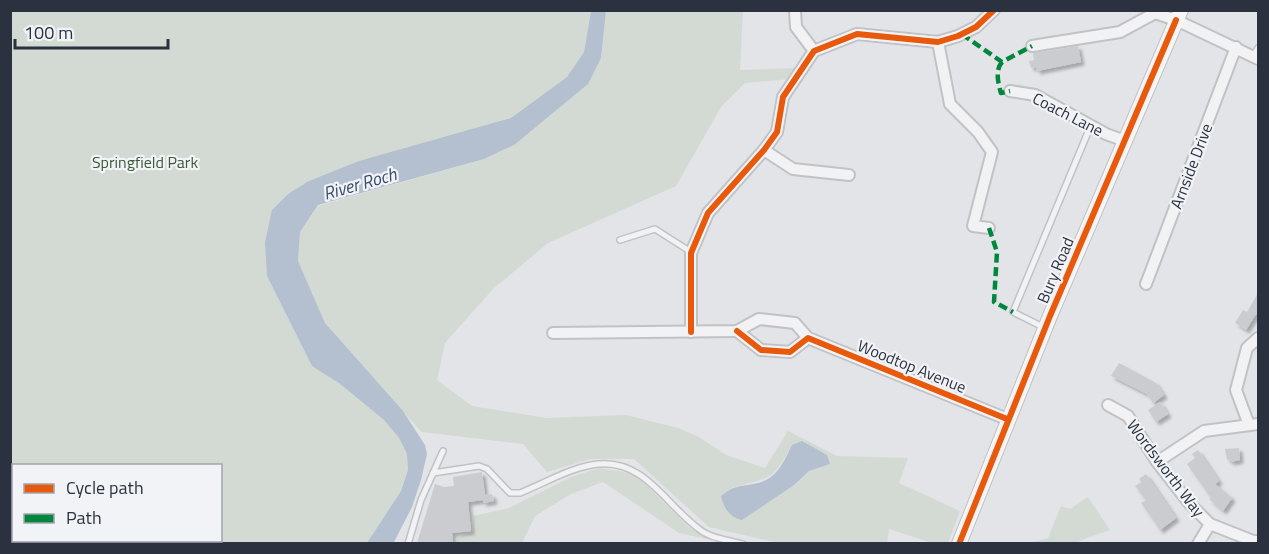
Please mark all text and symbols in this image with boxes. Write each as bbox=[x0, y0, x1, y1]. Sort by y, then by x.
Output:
scale bar bbox=[15, 12, 168, 50]
text: 100 m bbox=[24, 19, 73, 46]
street label: Coach Lane bbox=[1028, 86, 1108, 142]
street label: Arnside Drive bbox=[1164, 120, 1218, 212]
park label: Springfield Park bbox=[92, 150, 198, 174]
water label: River Roch bbox=[320, 160, 401, 207]
street label: Bury Road bbox=[1030, 233, 1080, 307]
street label: Woodtop Avenue bbox=[854, 333, 970, 399]
street label: Wordsworth Way bbox=[1121, 414, 1211, 522]
legend bbox=[12, 464, 222, 542]
text: Cycle path bbox=[66, 474, 144, 501]
text: Path bbox=[66, 504, 102, 531]

